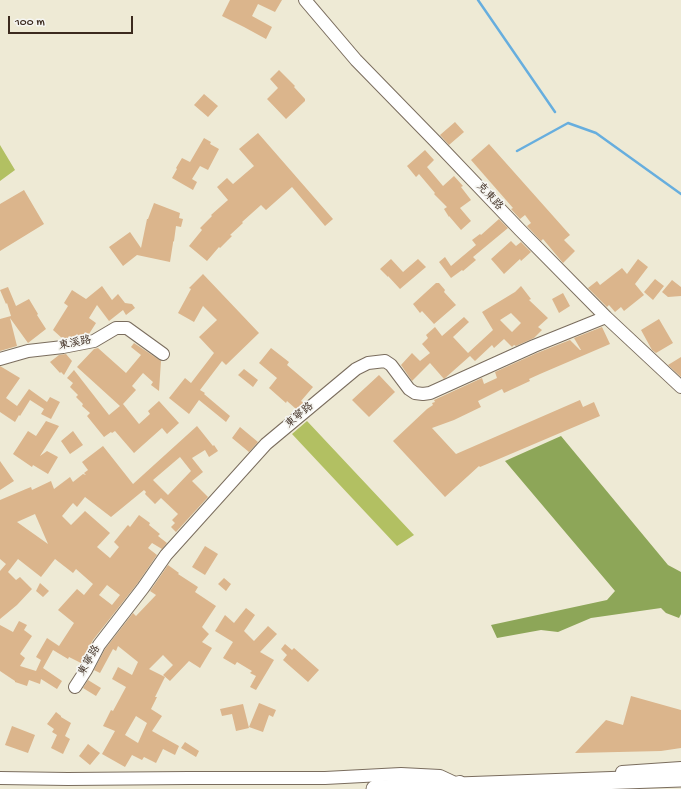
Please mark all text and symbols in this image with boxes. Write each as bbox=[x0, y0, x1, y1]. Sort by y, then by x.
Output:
scale bar bbox=[10, 8, 135, 34]
text: 100 m bbox=[15, 16, 45, 30]
street label: 克東路 bbox=[473, 180, 505, 214]
street label: 東溪路 bbox=[58, 334, 92, 354]
street label: 東寧路 bbox=[283, 400, 317, 432]
street label: 東寧路 bbox=[76, 643, 104, 679]

